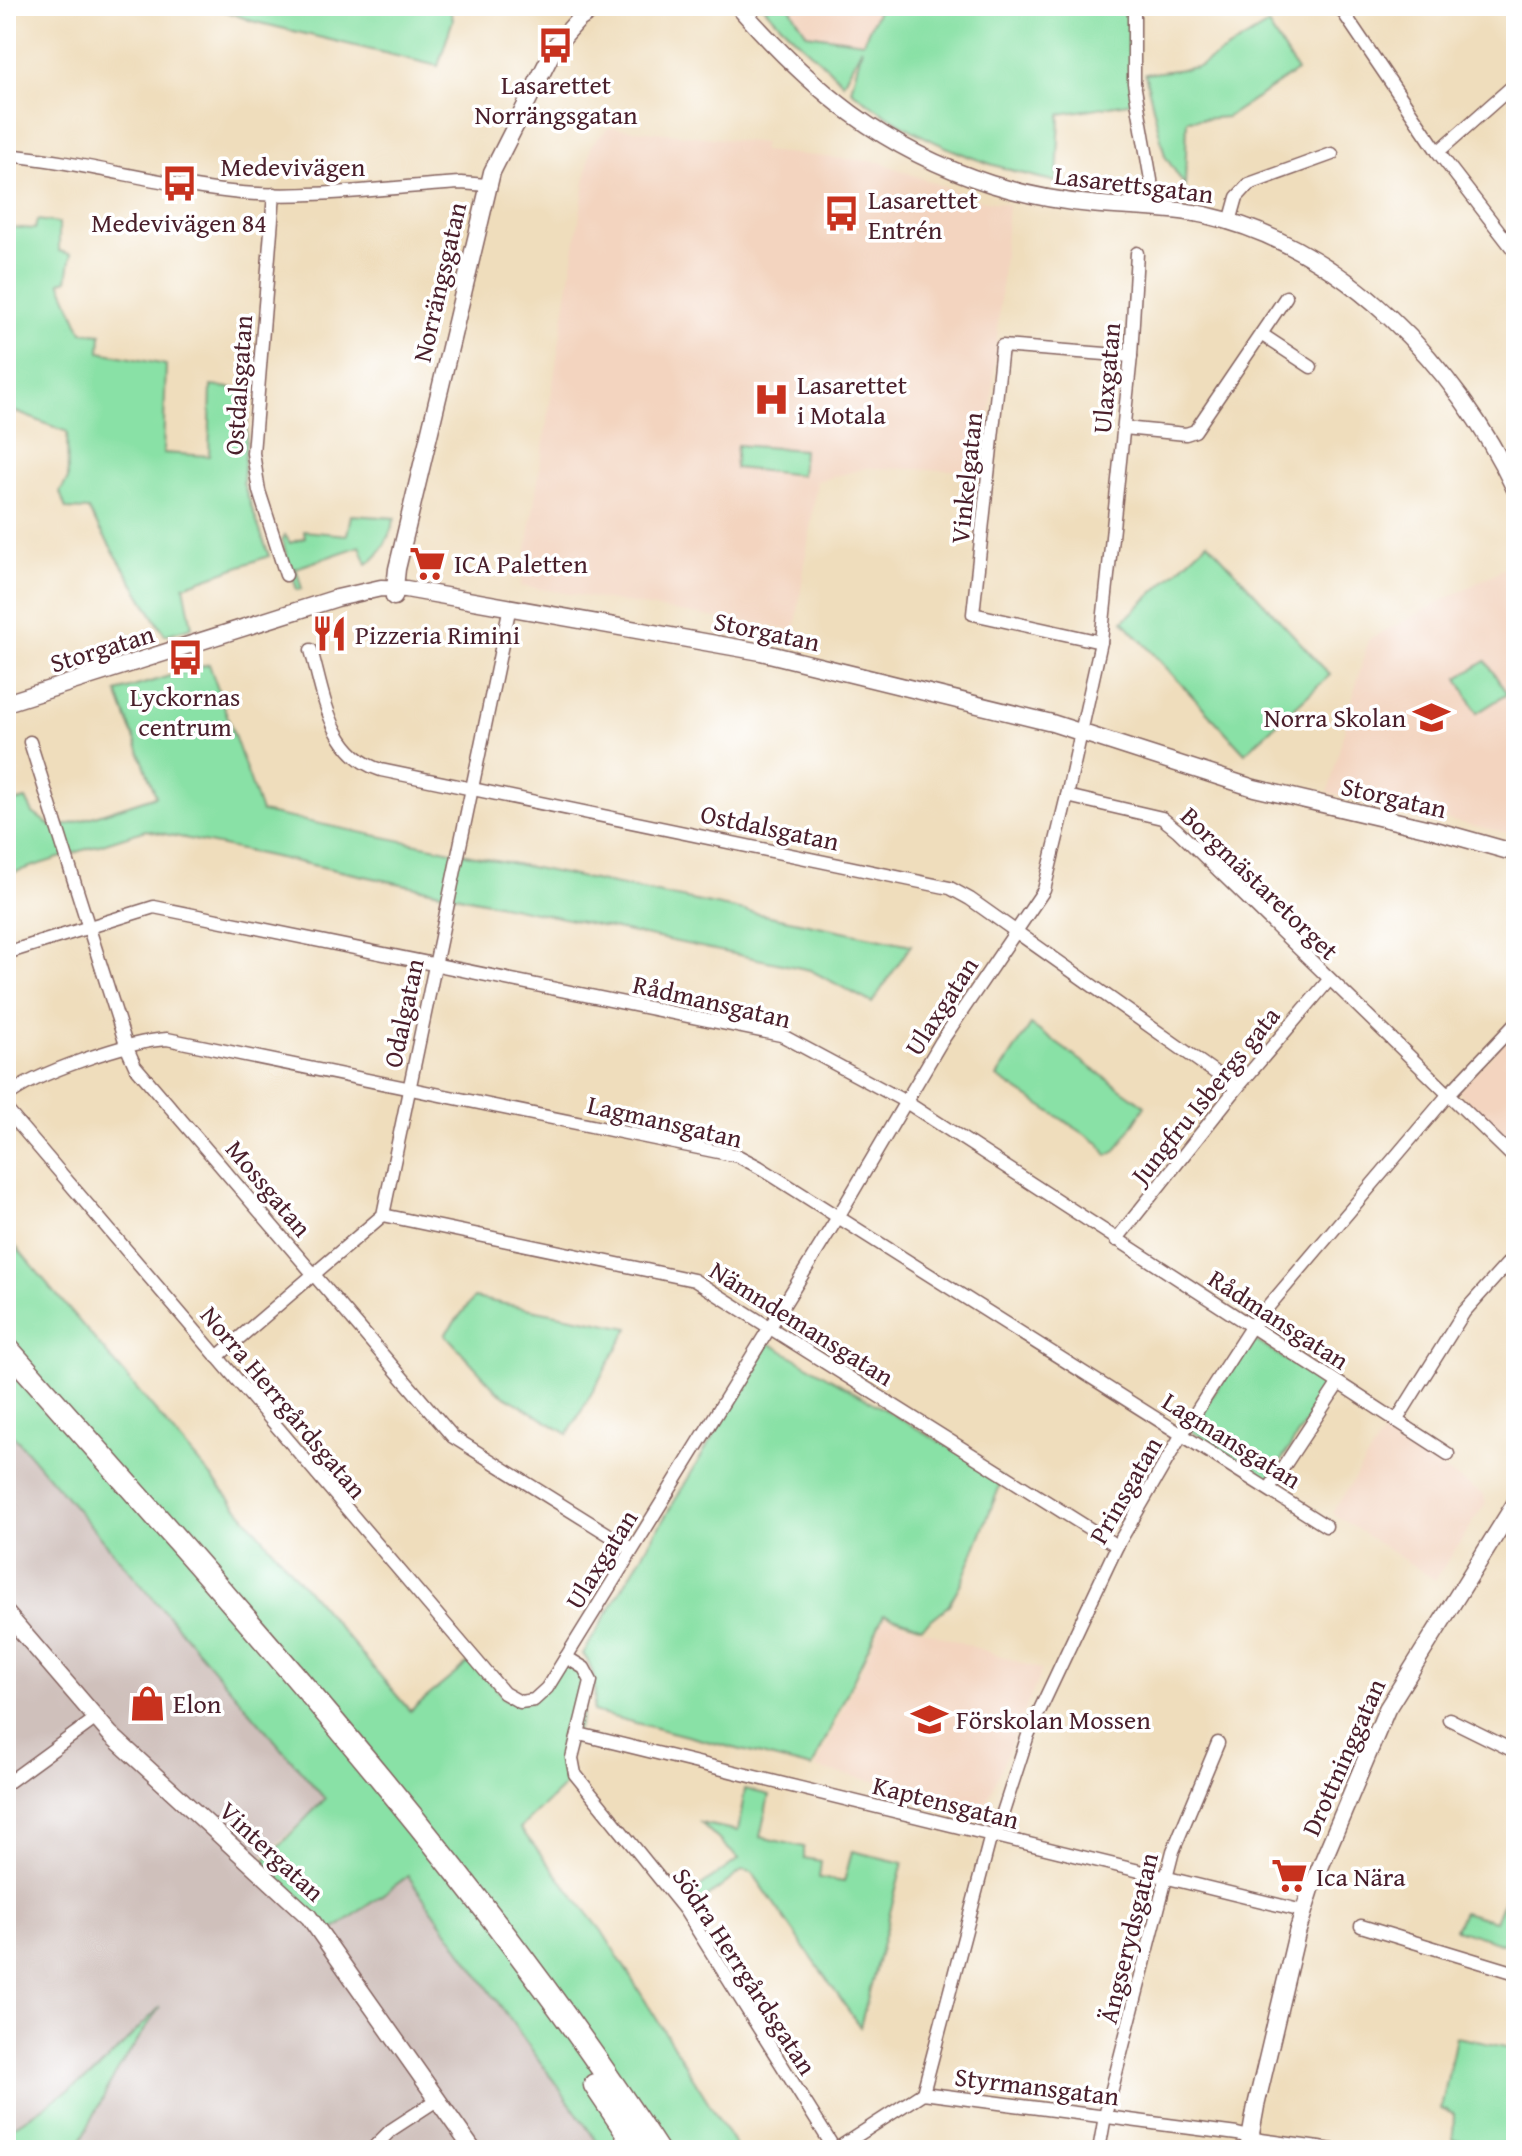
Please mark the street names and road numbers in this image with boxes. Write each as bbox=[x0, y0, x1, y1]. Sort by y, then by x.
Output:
street label: Medevivägen bbox=[221, 147, 366, 186]
street label: Lasarettsgatan bbox=[1052, 155, 1216, 213]
street label: Norrängsgatan bbox=[402, 198, 476, 366]
street label: Ostdalsgatan bbox=[214, 313, 262, 456]
street label: Ulaxgatan bbox=[1082, 320, 1130, 435]
street label: Vinkelgatan bbox=[940, 410, 992, 546]
street label: Storgatan bbox=[711, 601, 824, 661]
street label: Storgatan bbox=[45, 614, 159, 682]
street label: Storgatan bbox=[1337, 766, 1451, 828]
street label: Ostdalsgatan bbox=[697, 793, 843, 861]
street label: Borgmästaretorget bbox=[1172, 797, 1348, 969]
street label: Ulaxgatan bbox=[894, 948, 988, 1063]
street label: Odalgatan bbox=[372, 954, 434, 1071]
street label: Rådmansgatan bbox=[629, 964, 795, 1038]
street label: Jungfru Isbergs gata bbox=[1119, 997, 1290, 1195]
street label: Lagmansgatan bbox=[584, 1084, 747, 1158]
street label: Mossgatan bbox=[217, 1131, 322, 1245]
street label: Nämndemansgatan bbox=[702, 1251, 902, 1396]
street label: Rådmansgatan bbox=[1201, 1259, 1357, 1379]
street label: Norra Herrgårdsgatan bbox=[191, 1297, 377, 1507]
street label: Lagmansgatan bbox=[1155, 1382, 1310, 1499]
street label: Prinsgatan bbox=[1079, 1429, 1172, 1551]
street label: Ulaxgatan bbox=[555, 1501, 647, 1617]
street label: Drottninggatan bbox=[1291, 1672, 1395, 1842]
street label: Kaptensgatan bbox=[869, 1765, 1024, 1839]
street label: Vintergatan bbox=[210, 1792, 334, 1911]
street label: Ängserydsgatan bbox=[1088, 1848, 1168, 2028]
street label: Södra Herrgårdsgatan bbox=[663, 1860, 827, 2083]
street label: Styrmansgatan bbox=[953, 2057, 1122, 2115]

